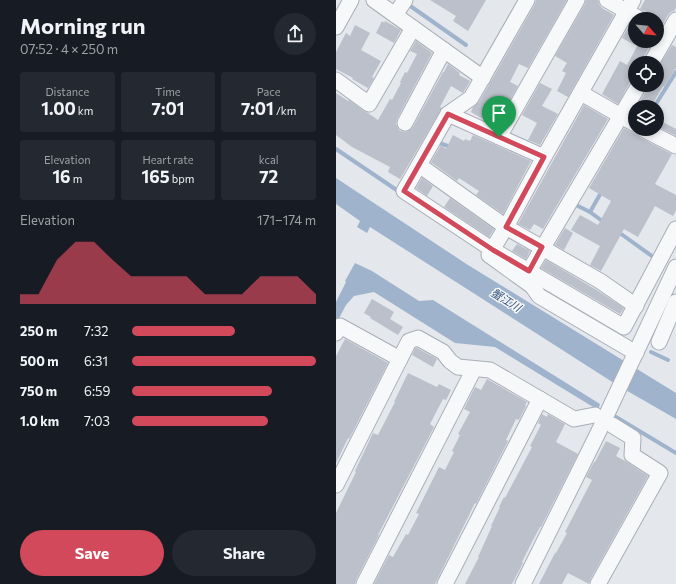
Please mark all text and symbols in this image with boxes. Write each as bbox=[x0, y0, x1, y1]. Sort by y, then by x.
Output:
text: Morning run bbox=[20, 12, 146, 39]
north arrow bbox=[628, 12, 664, 48]
map controls bbox=[628, 12, 664, 136]
button: share bbox=[274, 13, 316, 55]
text: 07:52 · 4 × 250 m bbox=[20, 41, 118, 57]
button: locate bbox=[628, 56, 664, 92]
text: Distance bbox=[45, 85, 89, 98]
text: Time bbox=[155, 85, 181, 98]
text: Pace bbox=[257, 85, 281, 98]
pin bbox=[482, 96, 516, 137]
text: 1.00 bbox=[41, 98, 76, 119]
text: 7:01 bbox=[152, 98, 184, 119]
text: 7:01 bbox=[241, 98, 274, 119]
button: layers bbox=[628, 100, 664, 136]
icon: arrive bbox=[488, 102, 510, 124]
text: km bbox=[76, 104, 93, 117]
text: /km bbox=[274, 104, 296, 117]
text: Elevation bbox=[44, 153, 91, 166]
text: Heart rate bbox=[142, 153, 194, 166]
text: kcal bbox=[259, 153, 279, 166]
text: 16 bbox=[52, 166, 71, 187]
text: 165 bbox=[142, 166, 170, 187]
text: 72 bbox=[259, 166, 278, 187]
text: m bbox=[71, 172, 82, 185]
text: bpm bbox=[170, 172, 194, 185]
text: Elevation bbox=[20, 212, 75, 228]
text: 171–174 m bbox=[257, 212, 316, 228]
water label: 蟹江川 bbox=[489, 285, 525, 314]
text: 250 m bbox=[20, 323, 57, 339]
text: 7:32 bbox=[84, 323, 109, 339]
text: 500 m bbox=[20, 353, 59, 369]
text: 6:31 bbox=[84, 353, 108, 369]
text: 750 m bbox=[20, 383, 57, 399]
text: 6:59 bbox=[84, 383, 110, 399]
text: 1.0 km bbox=[20, 413, 59, 429]
text: 7:03 bbox=[84, 413, 110, 429]
button: Save bbox=[20, 530, 164, 576]
button: Share bbox=[172, 530, 316, 576]

